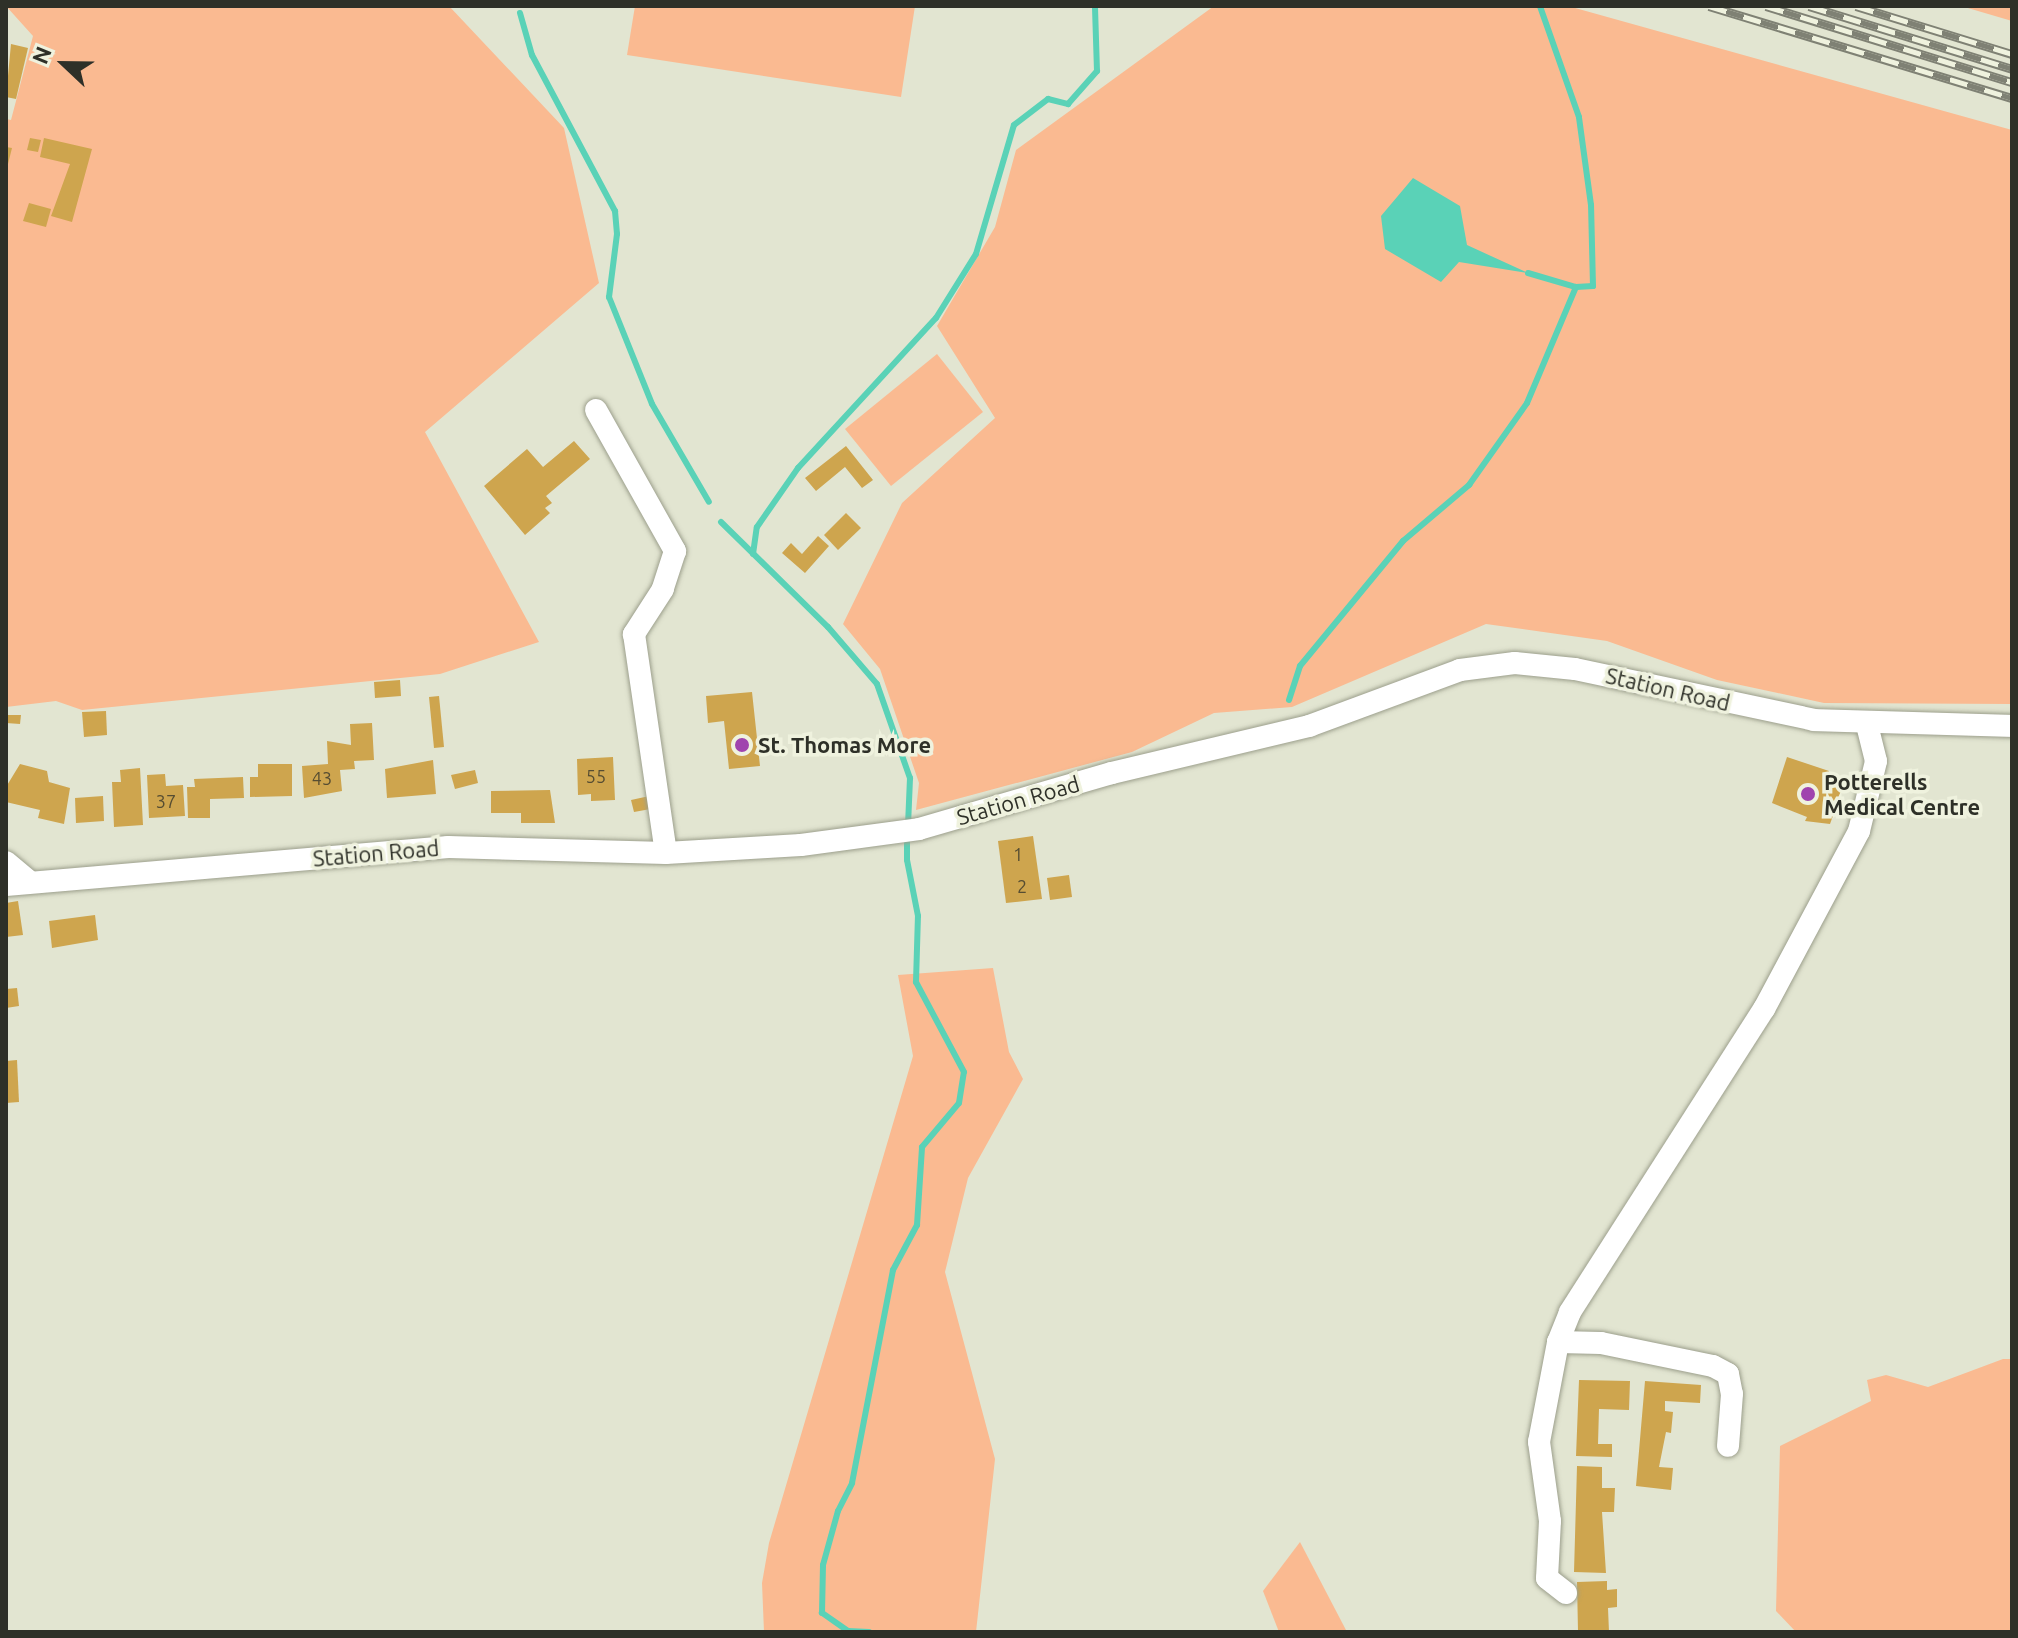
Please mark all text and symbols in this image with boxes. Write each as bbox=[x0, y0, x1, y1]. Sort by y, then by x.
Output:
north arrow bbox=[24, 24, 104, 104]
text: N bbox=[27, 43, 56, 67]
street label: Station Road bbox=[1603, 662, 1733, 716]
place label: St. Thomas More bbox=[758, 732, 931, 758]
marker: St. Thomas More bbox=[733, 736, 751, 754]
house number: 55 bbox=[586, 765, 606, 787]
house number: 43 bbox=[312, 767, 332, 789]
place label: Potterells Medical Centre bbox=[1824, 768, 1980, 820]
street label: Station Road bbox=[954, 770, 1082, 830]
marker: Potterells Medical Centre bbox=[1799, 785, 1817, 803]
house number: 37 bbox=[156, 790, 176, 812]
street label: Station Road bbox=[312, 834, 440, 872]
house number: 1 bbox=[1013, 843, 1023, 865]
house number: 2 bbox=[1017, 875, 1027, 897]

